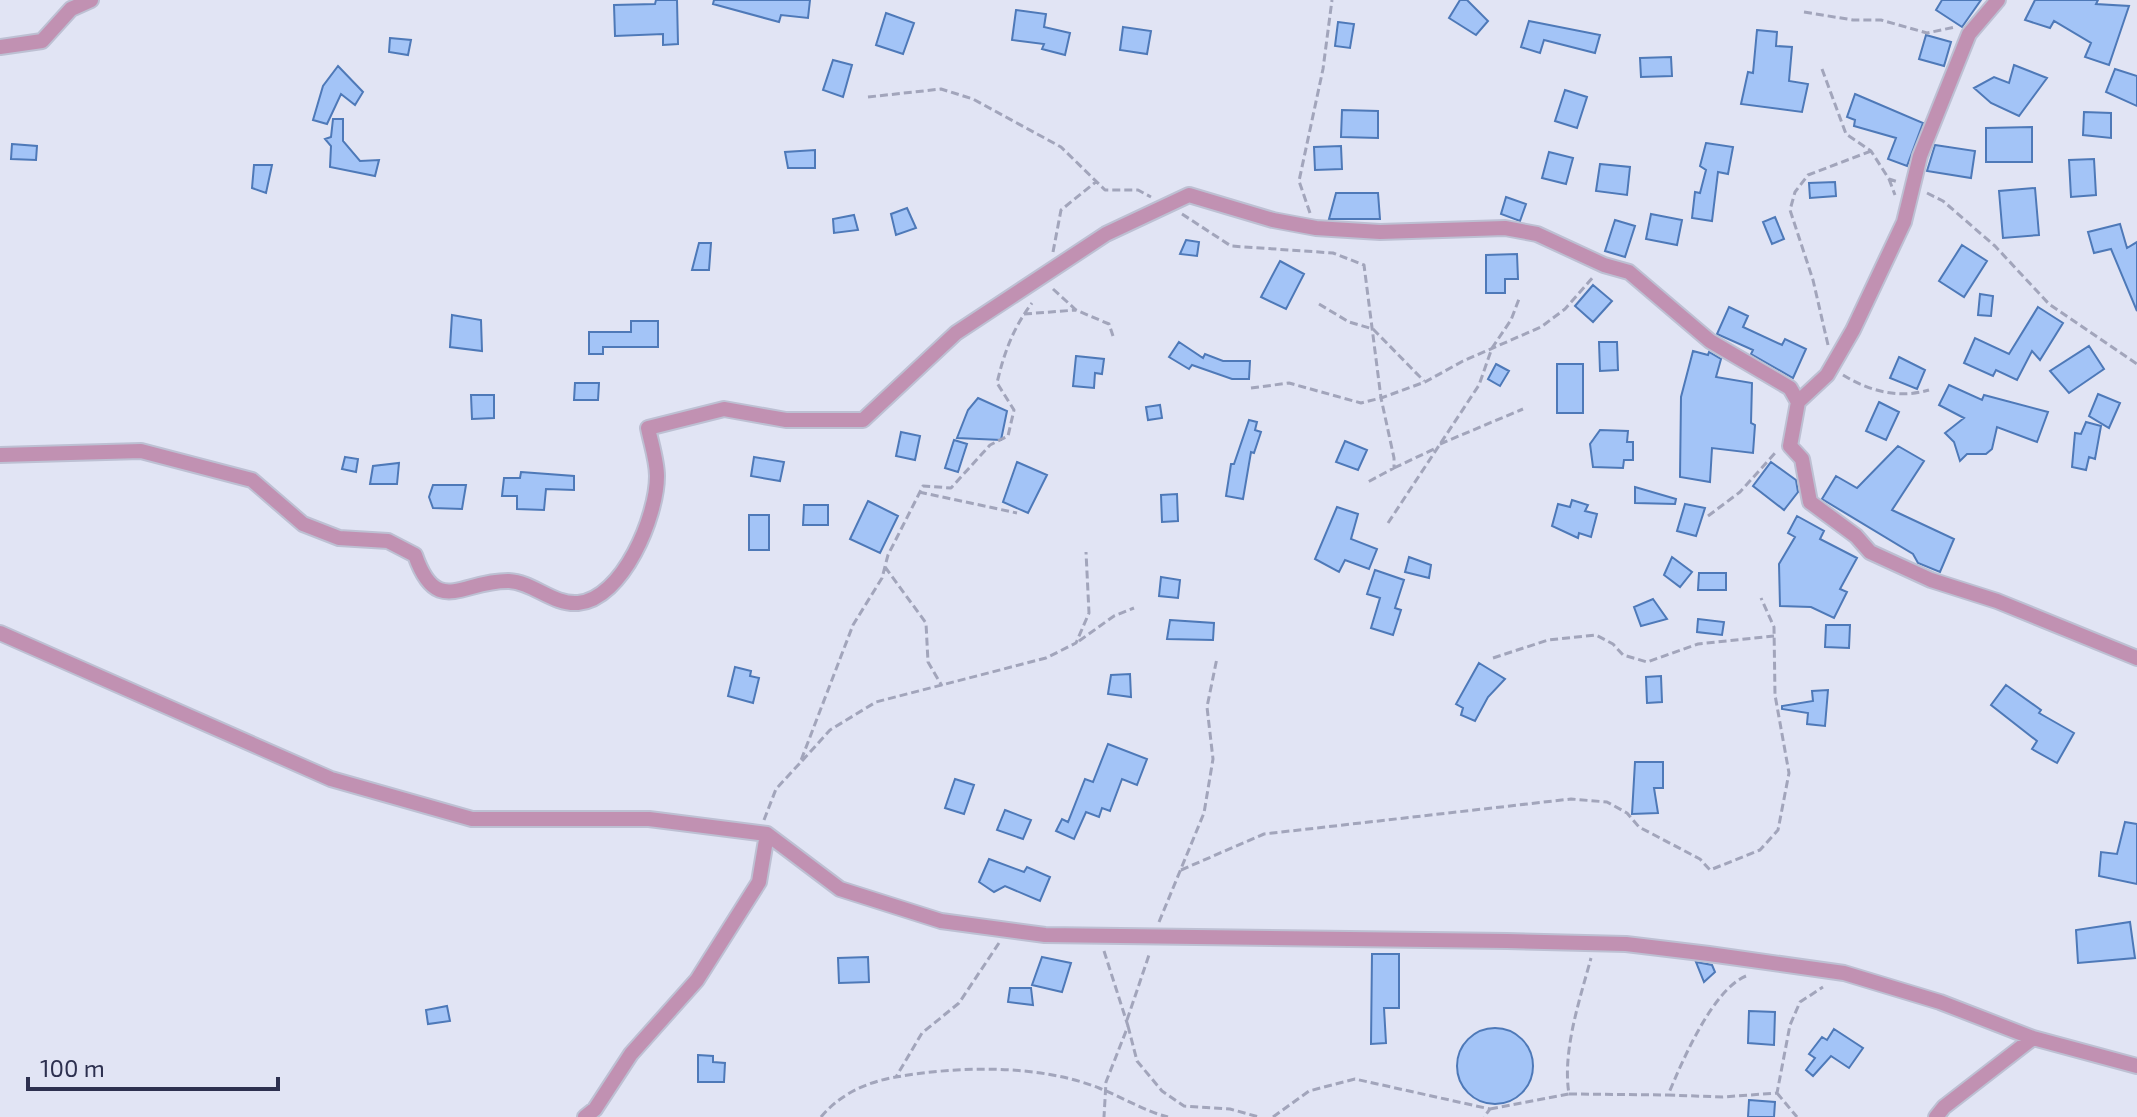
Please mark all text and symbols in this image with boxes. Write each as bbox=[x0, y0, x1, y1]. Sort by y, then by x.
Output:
scale bar bbox=[28, 1041, 278, 1091]
text: 100 m bbox=[40, 1053, 105, 1082]

